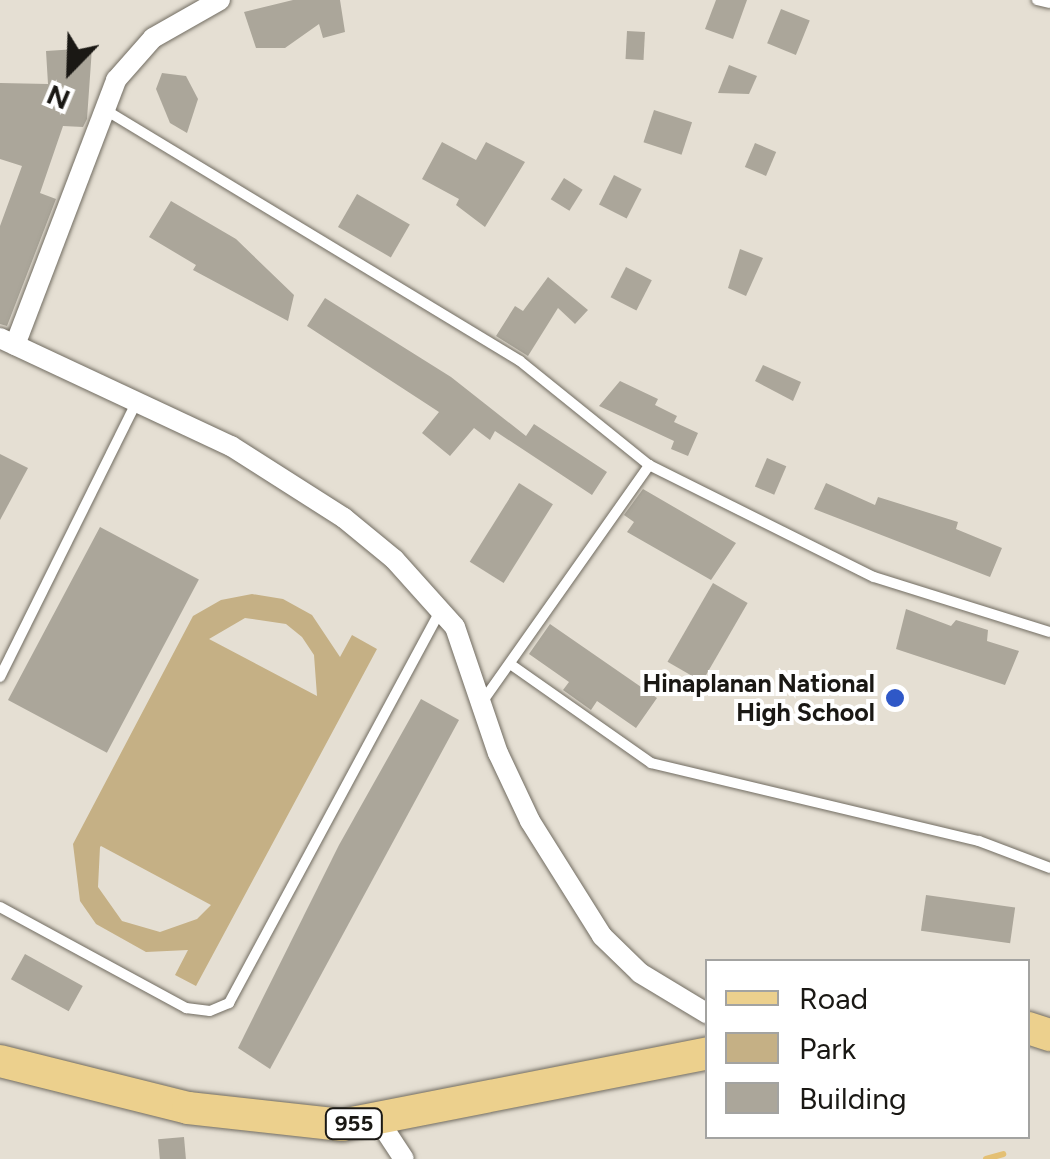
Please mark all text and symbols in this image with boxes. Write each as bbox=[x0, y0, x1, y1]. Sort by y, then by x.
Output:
north arrow bbox=[20, 20, 120, 120]
text: N bbox=[42, 78, 75, 117]
place label: Hinaplanan National High School bbox=[643, 669, 875, 728]
marker: Hinaplanan National High School bbox=[884, 687, 906, 709]
legend bbox=[705, 959, 1030, 1139]
text: Road bbox=[799, 980, 868, 1017]
text: Park bbox=[799, 1030, 856, 1067]
text: Building bbox=[799, 1080, 907, 1117]
road number: 955 bbox=[324, 1107, 384, 1141]

